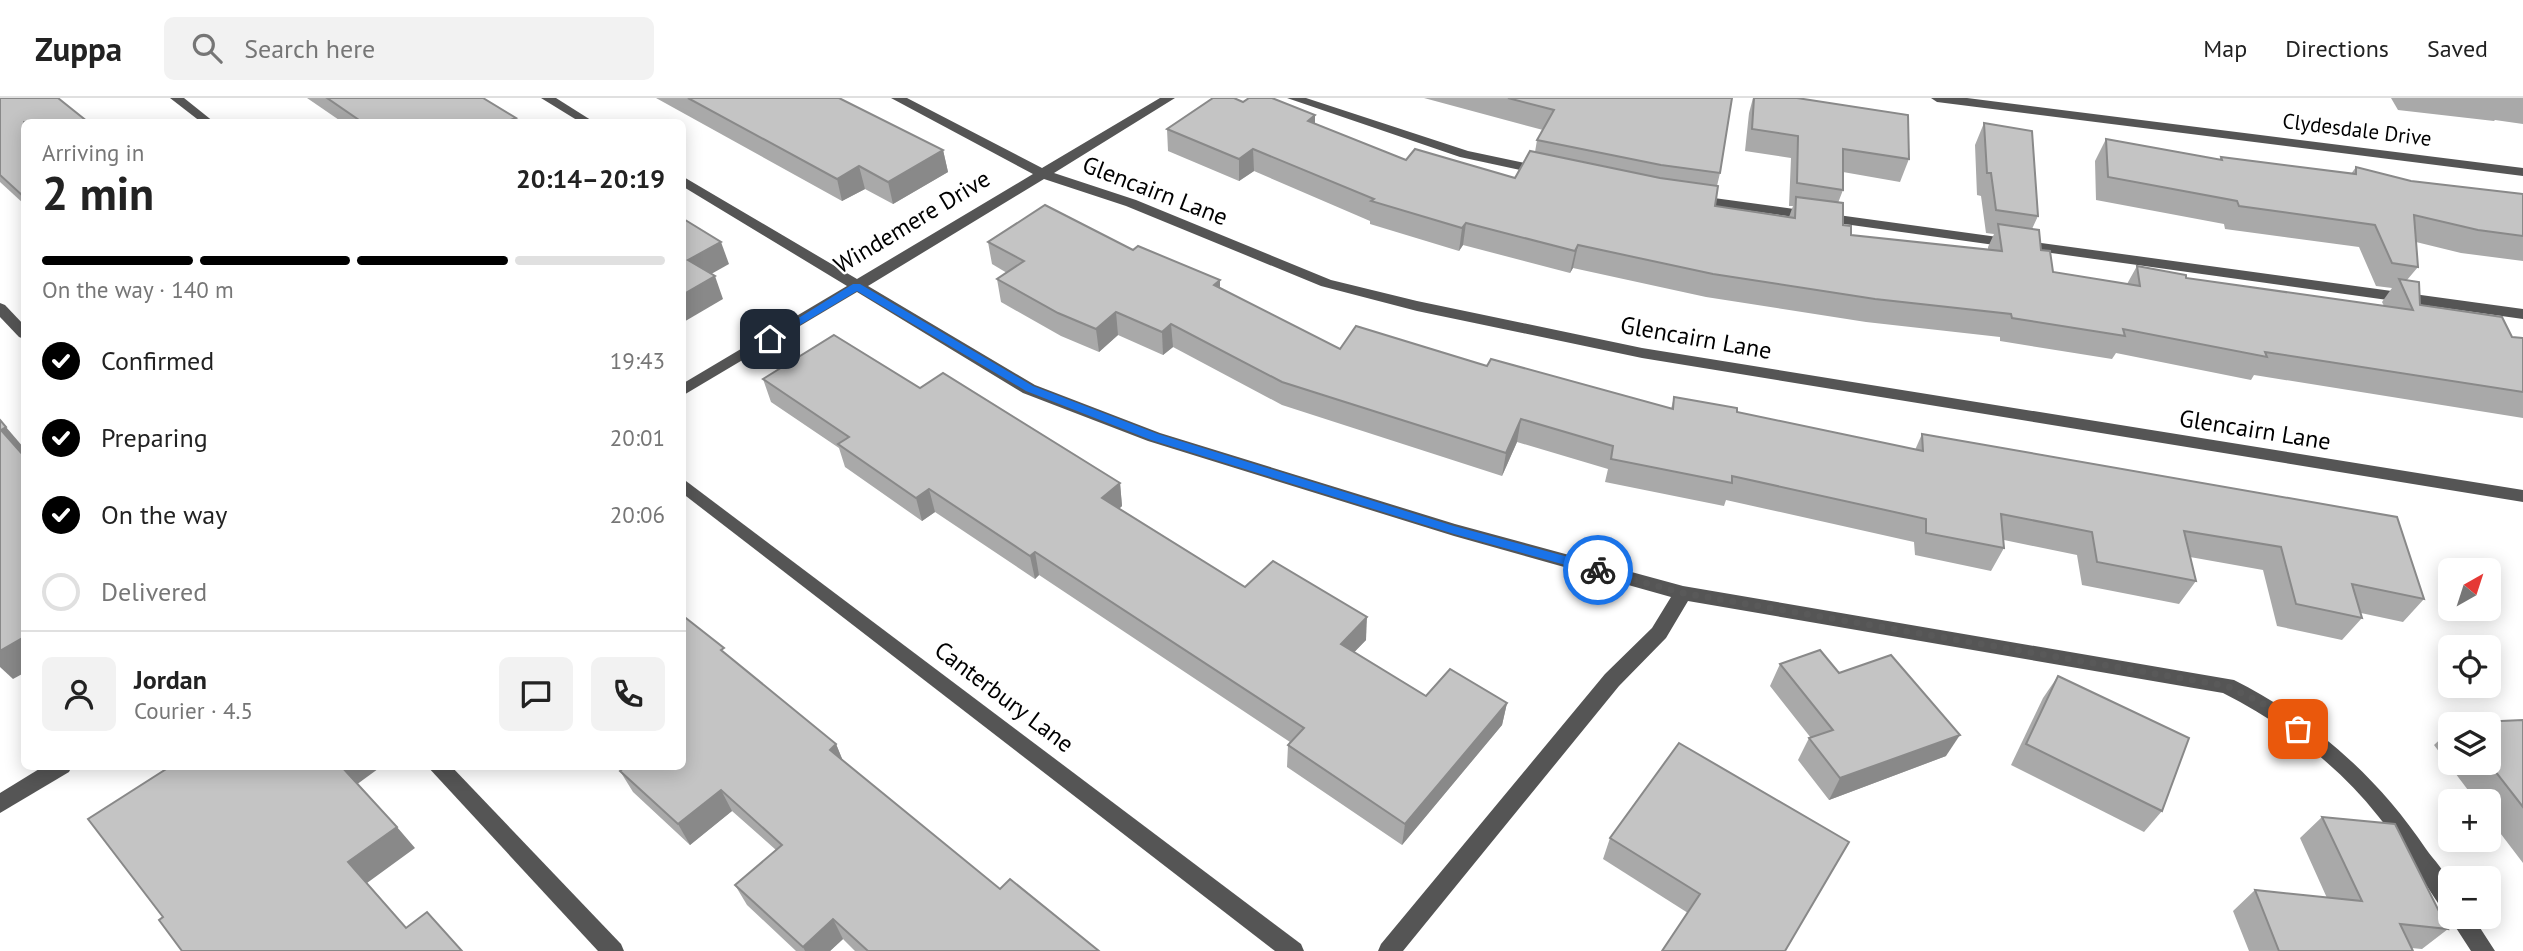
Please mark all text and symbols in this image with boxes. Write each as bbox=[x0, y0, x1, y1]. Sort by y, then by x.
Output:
search box bbox=[164, 17, 654, 80]
text: Zuppa bbox=[35, 27, 122, 70]
icon: search bbox=[188, 29, 226, 67]
text: Search here bbox=[244, 32, 375, 65]
text: Map bbox=[2203, 33, 2247, 64]
text: Directions bbox=[2285, 33, 2389, 64]
text: Saved bbox=[2427, 33, 2488, 64]
street label: Clydesdale Drive bbox=[2281, 107, 2433, 152]
text: Arriving in bbox=[42, 138, 144, 167]
street label: Glencairn Lane bbox=[1078, 149, 1232, 232]
text: 20:14–20:19 bbox=[516, 162, 665, 195]
text: 2 min bbox=[42, 163, 154, 223]
street label: Windemere Drive bbox=[828, 163, 995, 280]
text: On the way · 140 m bbox=[42, 275, 234, 304]
pin bbox=[740, 309, 800, 369]
street label: Glencairn Lane bbox=[1618, 309, 1774, 366]
icon: home bbox=[751, 320, 789, 358]
icon: check bbox=[42, 342, 80, 380]
text: Confirmed bbox=[101, 344, 214, 377]
text: 19:43 bbox=[610, 346, 665, 375]
street label: Glencairn Lane bbox=[2177, 402, 2333, 457]
icon: check bbox=[42, 419, 80, 457]
text: Preparing bbox=[101, 421, 208, 454]
text: 20:01 bbox=[610, 423, 665, 452]
icon: check bbox=[42, 496, 80, 534]
text: On the way bbox=[101, 498, 227, 531]
text: 20:06 bbox=[610, 500, 665, 529]
courier bbox=[1563, 535, 1633, 605]
icon: bike bbox=[1579, 551, 1617, 589]
north arrow bbox=[2438, 558, 2501, 621]
map controls bbox=[2438, 558, 2501, 929]
text: Delivered bbox=[101, 575, 207, 608]
street label: Canterbury Lane bbox=[928, 634, 1080, 759]
button: locate bbox=[2438, 635, 2501, 698]
button: person bbox=[42, 657, 116, 731]
button: chat bbox=[499, 657, 573, 731]
button: phone bbox=[591, 657, 665, 731]
text: Jordan bbox=[134, 663, 207, 696]
text: Courier · 4.5 bbox=[134, 696, 253, 725]
pin bbox=[2268, 699, 2328, 759]
icon: bag bbox=[2279, 710, 2317, 748]
button: layers bbox=[2438, 712, 2501, 775]
button: + bbox=[2438, 789, 2501, 852]
button: − bbox=[2438, 866, 2501, 929]

